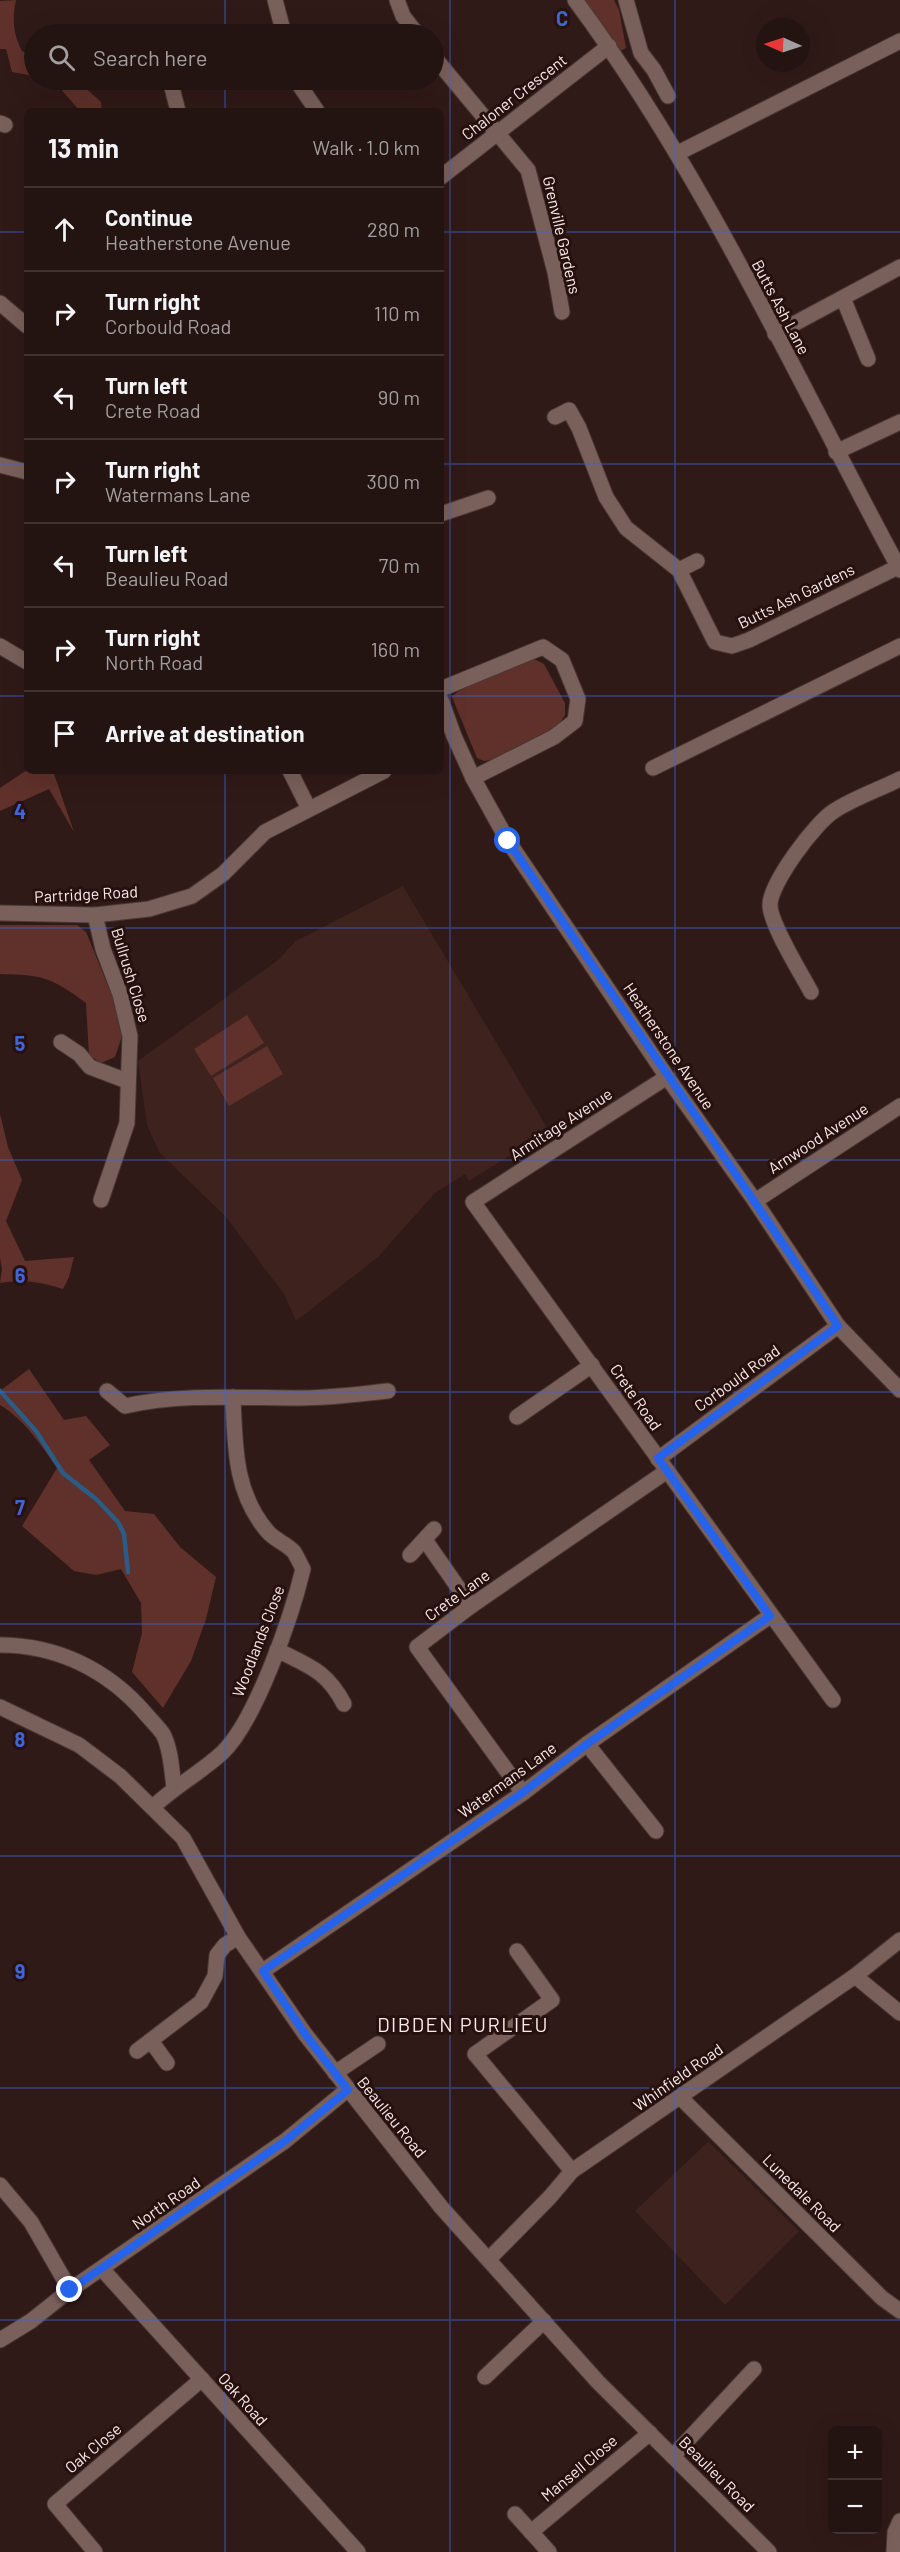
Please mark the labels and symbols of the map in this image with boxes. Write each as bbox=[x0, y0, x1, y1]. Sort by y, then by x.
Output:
text: C bbox=[556, 6, 568, 30]
north arrow bbox=[756, 18, 810, 72]
street label: Chaloner Crescent bbox=[458, 50, 570, 143]
street label: Grenville Gardens bbox=[540, 174, 585, 296]
street label: Butts Ash Lane bbox=[749, 256, 814, 357]
street label: Butts Ash Gardens bbox=[734, 559, 857, 632]
text: 4 bbox=[14, 799, 26, 823]
route start bbox=[494, 827, 520, 853]
street label: Partridge Road bbox=[34, 881, 138, 906]
street label: Bullrush Close bbox=[108, 925, 155, 1024]
street label: Heatherstone Avenue bbox=[620, 979, 719, 1113]
text: 5 bbox=[15, 1031, 26, 1055]
street label: Armitage Avenue bbox=[506, 1083, 615, 1164]
street label: Arnwood Avenue bbox=[764, 1098, 871, 1177]
text: 6 bbox=[15, 1263, 26, 1287]
street label: Corbould Road bbox=[690, 1340, 783, 1415]
street label: Crete Road bbox=[607, 1360, 666, 1434]
text: 7 bbox=[15, 1495, 25, 1519]
street label: Crete Lane bbox=[421, 1565, 493, 1624]
street label: Woodlands Close bbox=[228, 1582, 288, 1699]
text: 8 bbox=[15, 1727, 26, 1751]
street label: Watermans Lane bbox=[454, 1738, 559, 1822]
text: 9 bbox=[15, 1959, 25, 1983]
district label: DIBDEN PURLIEU bbox=[377, 2012, 549, 2036]
street label: Whinfield Road bbox=[629, 2039, 726, 2114]
street label: Beaulieu Road bbox=[354, 2072, 431, 2161]
street label: Lunedale Road bbox=[759, 2150, 845, 2236]
street label: North Road bbox=[128, 2172, 203, 2233]
route end bbox=[56, 2276, 82, 2302]
street label: Oak Road bbox=[215, 2368, 272, 2429]
street label: Oak Close bbox=[61, 2419, 125, 2477]
street label: Mansell Close bbox=[537, 2430, 621, 2505]
street label: Beaulieu Road bbox=[676, 2432, 759, 2515]

